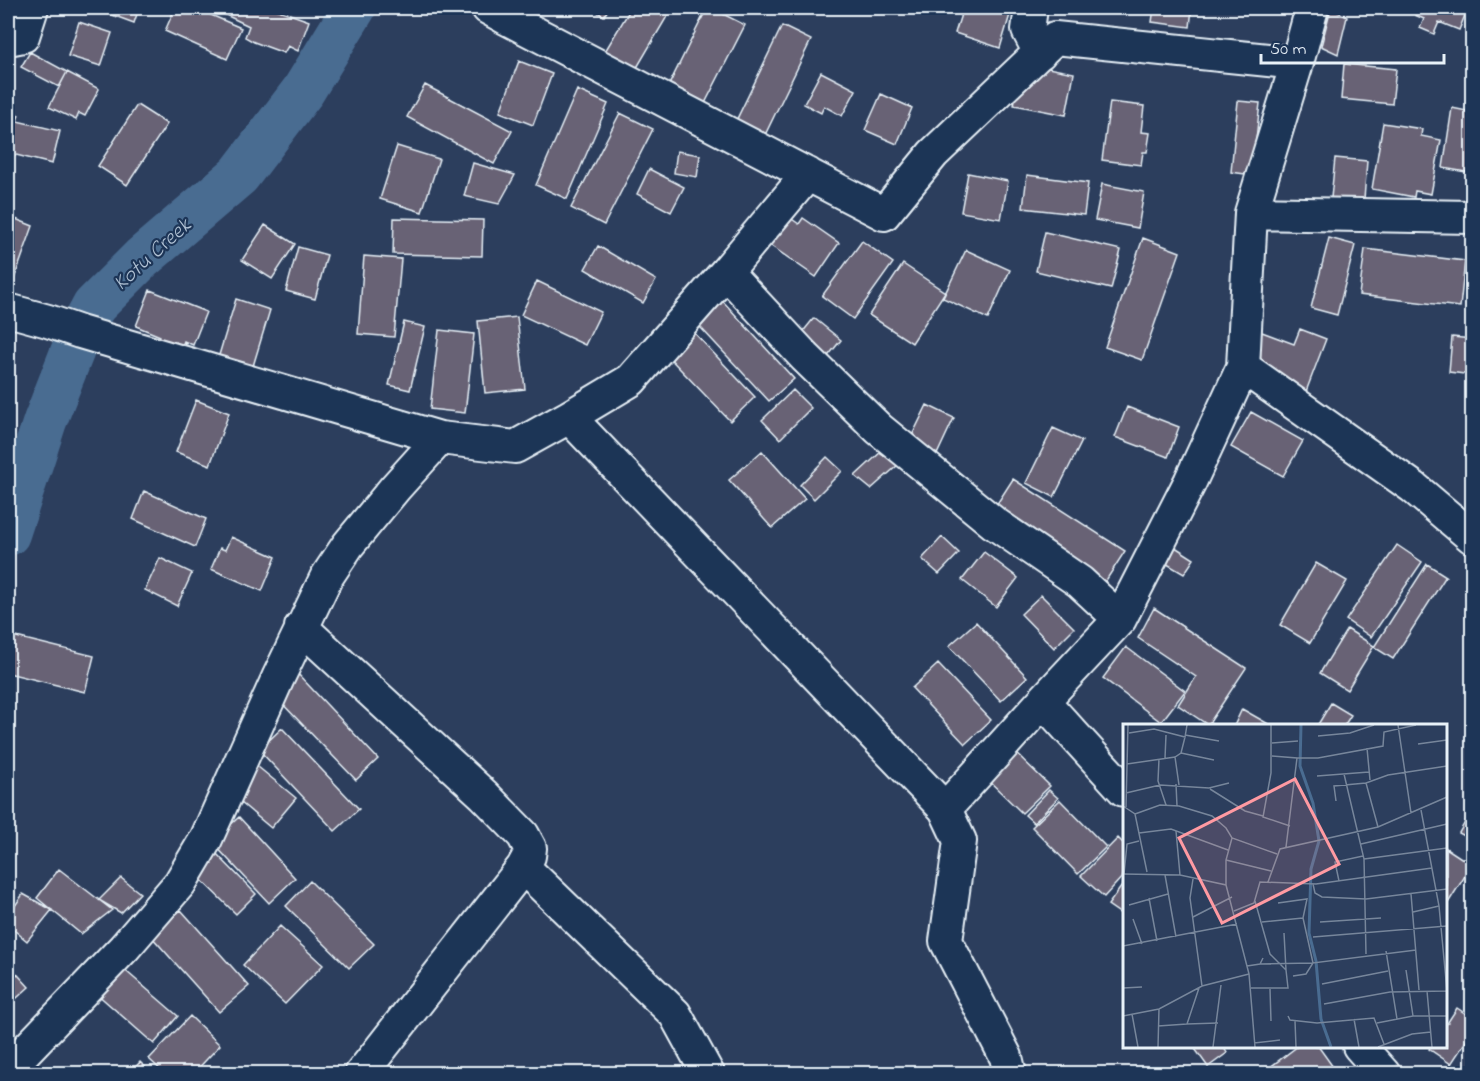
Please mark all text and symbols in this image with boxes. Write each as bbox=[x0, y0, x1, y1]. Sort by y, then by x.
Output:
scale bar bbox=[1261, 27, 1444, 65]
text: 50 m bbox=[1270, 37, 1307, 63]
water label: Kotu Creek bbox=[107, 210, 200, 299]
inset map bbox=[1123, 724, 1447, 1048]

